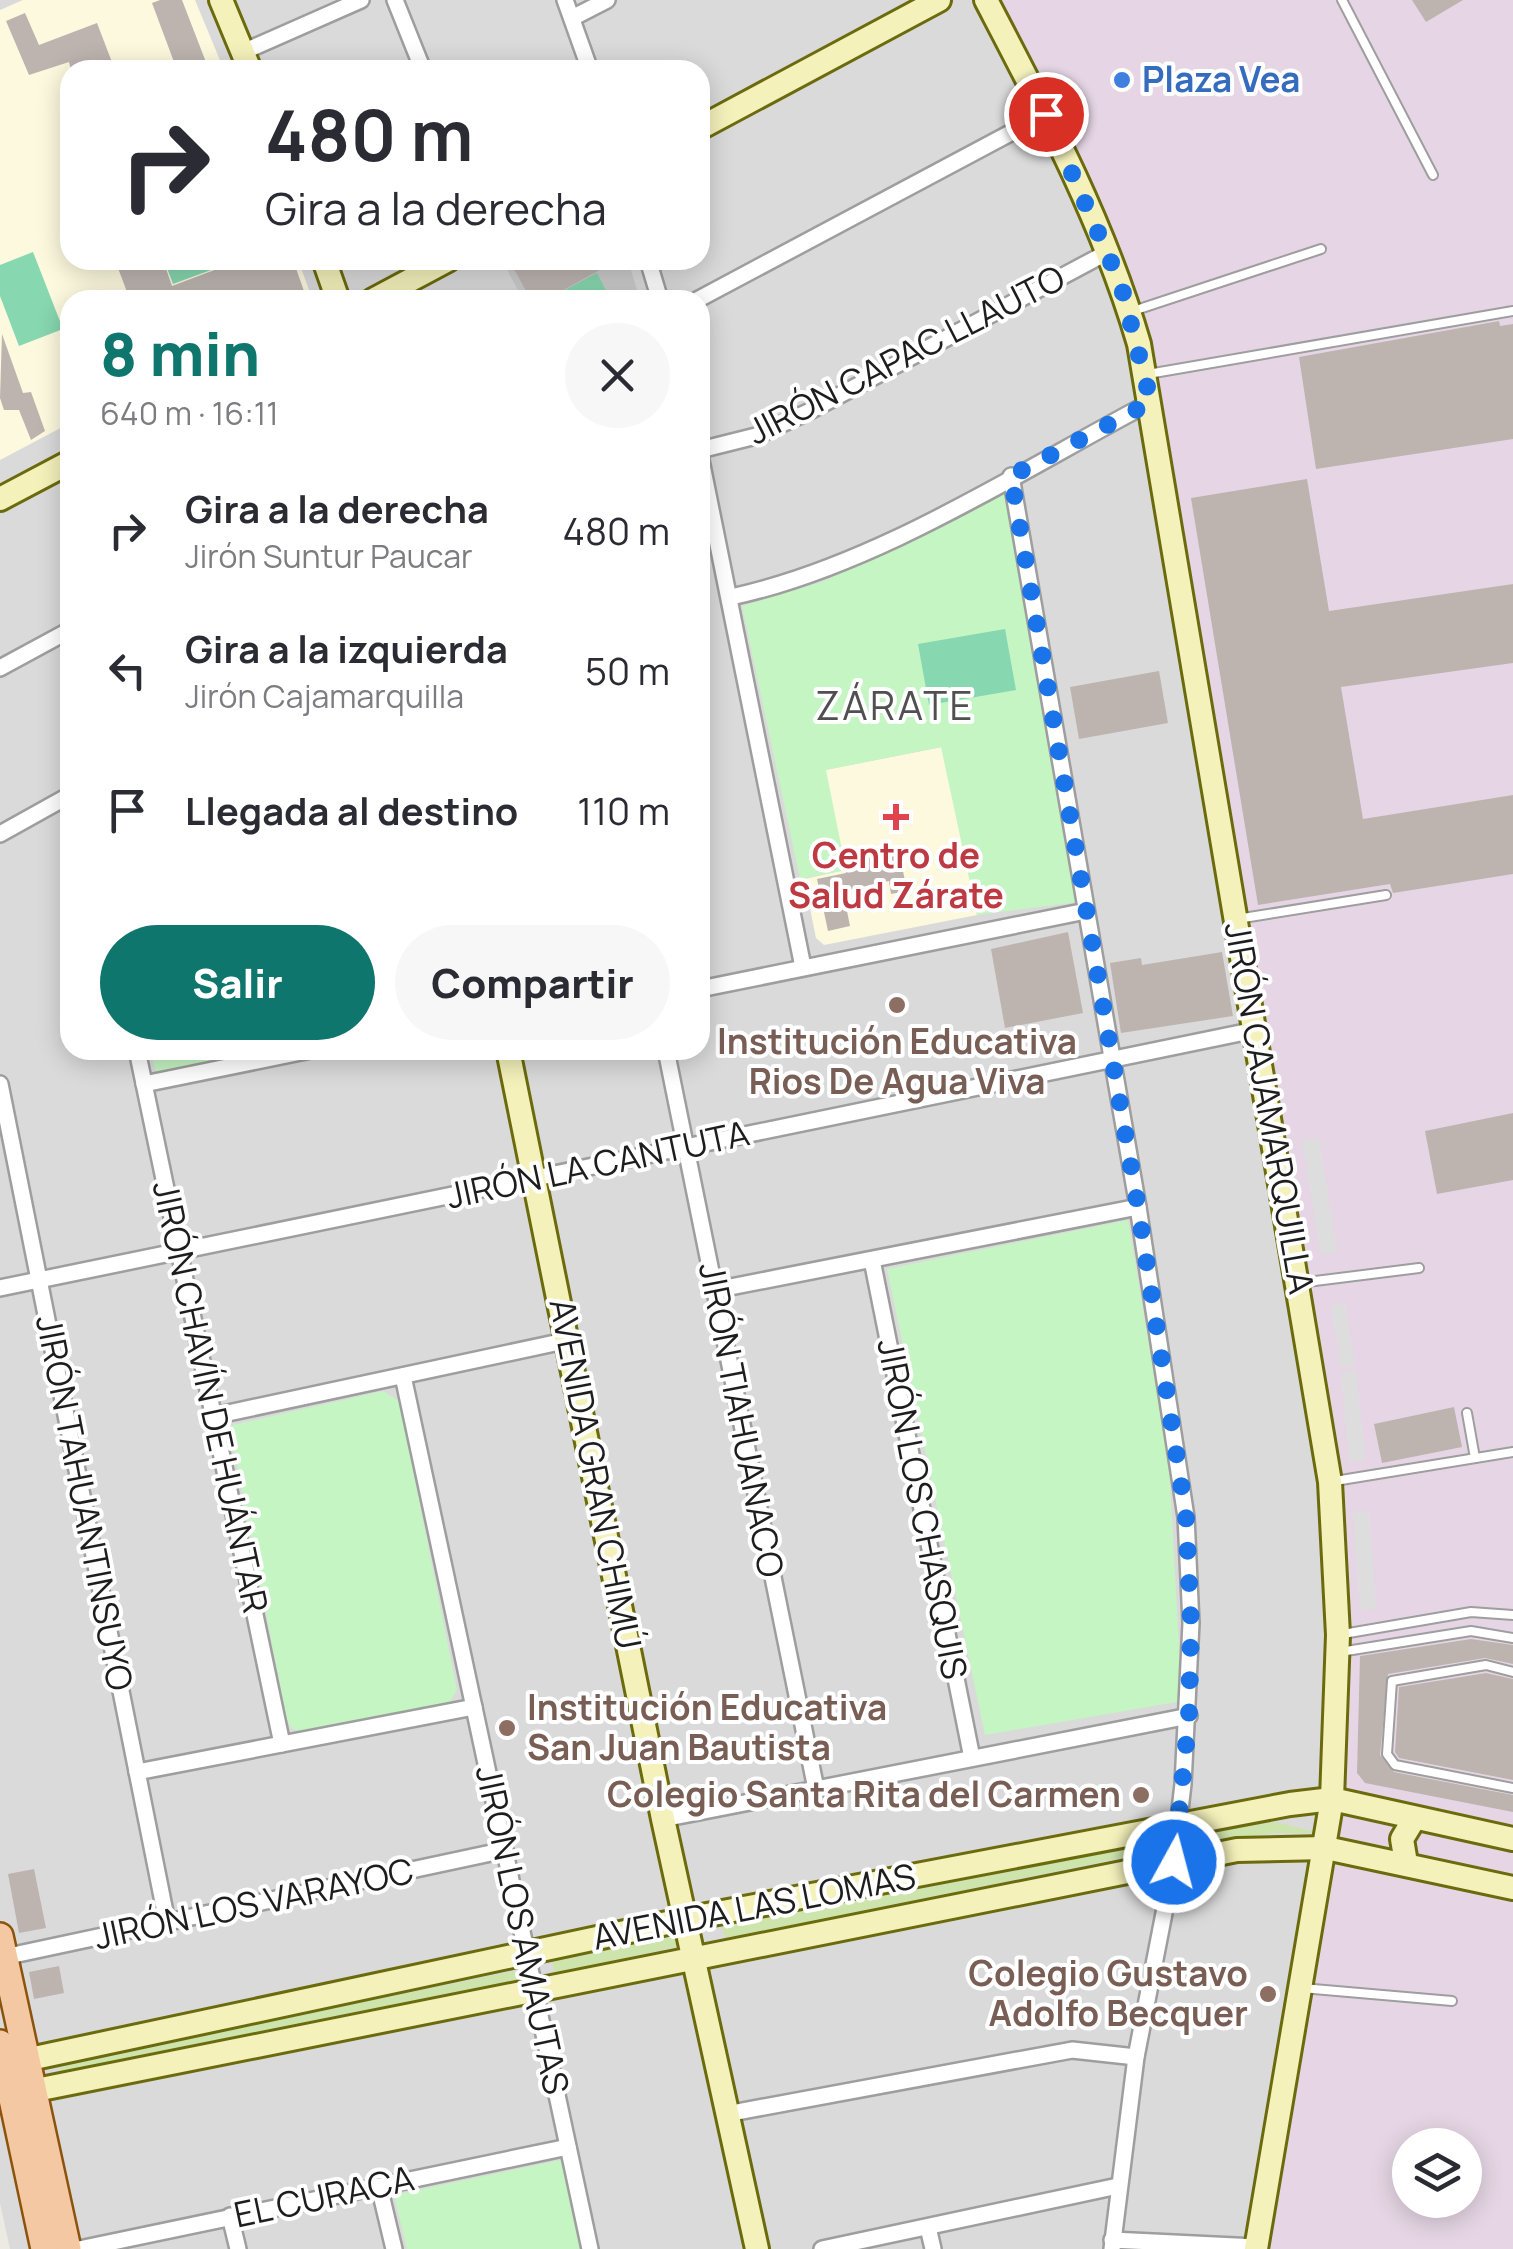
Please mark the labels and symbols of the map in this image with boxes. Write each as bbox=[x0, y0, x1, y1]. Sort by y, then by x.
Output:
place label: Plaza Vea bbox=[1142, 55, 1300, 103]
marker: Plaza Vea bbox=[1111, 69, 1133, 91]
pin bbox=[1004, 72, 1089, 157]
street label: JIRÓN CAPAC LLAUTO bbox=[739, 253, 1072, 455]
district label: ZÁRATE bbox=[815, 677, 975, 732]
marker: Centro de Salud Zárate bbox=[883, 804, 909, 830]
place label: Centro de Salud Zárate bbox=[788, 831, 1004, 919]
street label: JIRÓN CAJAMARQUILLA bbox=[1214, 918, 1326, 1297]
marker: Institución Educativa Rios De Agua Viva bbox=[886, 994, 908, 1016]
place label: Institución Educativa Rios De Agua Viva bbox=[717, 1017, 1077, 1105]
street label: JIRÓN LA CANTUTA bbox=[442, 1109, 753, 1220]
street label: JIRÓN CHAVÍN DE HUÁNTAR bbox=[142, 1177, 280, 1617]
street label: JIRÓN TIAHUANACO bbox=[688, 1258, 796, 1581]
street label: AVENIDA GRAN CHIMÚ bbox=[538, 1295, 653, 1653]
street label: JIRÓN TAHUANTINSUYO bbox=[25, 1311, 145, 1695]
street label: JIRÓN LOS CHASQUIS bbox=[866, 1335, 980, 1683]
place label: Institución Educativa San Juan Bautista bbox=[527, 1683, 887, 1771]
marker: Institución Educativa San Juan Bautista bbox=[496, 1717, 518, 1739]
street label: JIRÓN LOS AMAUTAS bbox=[465, 1761, 581, 2098]
place label: Colegio Santa Rita del Carmen bbox=[607, 1770, 1121, 1818]
marker: Colegio Santa Rita del Carmen bbox=[1130, 1784, 1152, 1806]
position arrow bbox=[1122, 1810, 1226, 1914]
street label: JIRÓN LOS VARAYOC bbox=[90, 1846, 418, 1960]
street label: AVENIDA LAS LOMAS bbox=[588, 1851, 919, 1961]
place label: Colegio Gustavo Adolfo Becquer bbox=[968, 1949, 1248, 2037]
marker: Colegio Gustavo Adolfo Becquer bbox=[1257, 1983, 1279, 2005]
street label: EL CURACA bbox=[229, 2154, 418, 2238]

